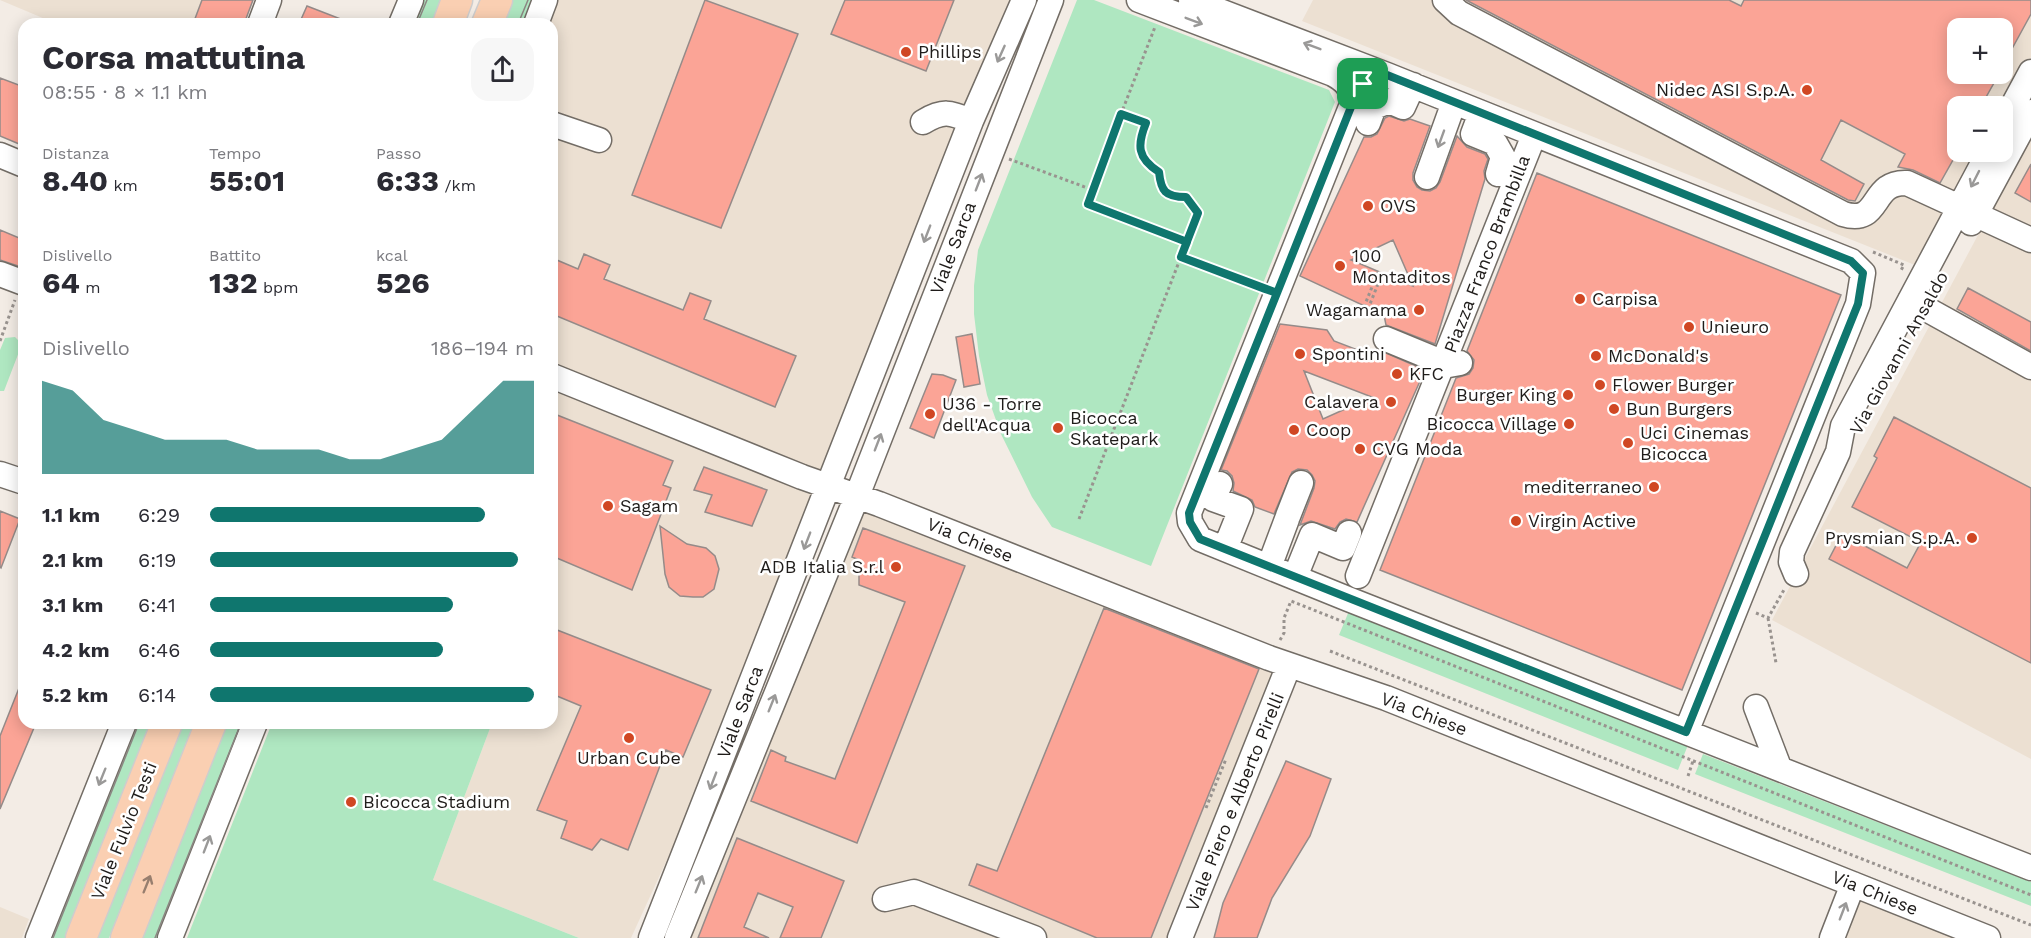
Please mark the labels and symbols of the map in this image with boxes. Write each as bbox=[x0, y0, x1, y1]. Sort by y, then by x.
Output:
one-way arrow bbox=[1184, 16, 1203, 27]
one-way arrow bbox=[1304, 40, 1322, 51]
place label: Phillips bbox=[918, 41, 982, 62]
one-way arrow bbox=[994, 44, 1006, 62]
marker: Phillips bbox=[899, 45, 913, 59]
pin bbox=[1337, 58, 1388, 109]
place label: Nidec ASI S.p.A. bbox=[1656, 79, 1795, 100]
marker: Nidec ASI S.p.A. bbox=[1800, 83, 1814, 97]
one-way arrow bbox=[1434, 130, 1445, 148]
street label: Piazza Franco Brambilla bbox=[1439, 152, 1534, 356]
one-way arrow bbox=[1969, 170, 1980, 188]
one-way arrow bbox=[975, 173, 986, 192]
place label: OVS bbox=[1380, 195, 1416, 216]
street label: Viale Sarca bbox=[925, 199, 980, 297]
marker: OVS bbox=[1361, 199, 1375, 213]
one-way arrow bbox=[921, 224, 932, 243]
place label: 100 Montaditos bbox=[1352, 245, 1451, 287]
marker: 100 Montaditos bbox=[1333, 259, 1347, 273]
street label: Via Giovanni Ansaldo bbox=[1845, 268, 1952, 438]
place label: Carpisa bbox=[1592, 288, 1658, 309]
marker: Carpisa bbox=[1573, 292, 1587, 306]
place label: Wagamama bbox=[1306, 299, 1407, 320]
marker: Wagamama bbox=[1412, 303, 1426, 317]
place label: Unieuro bbox=[1701, 316, 1769, 337]
marker: Unieuro bbox=[1682, 320, 1696, 334]
place label: Spontini bbox=[1312, 343, 1385, 364]
place label: McDonald's bbox=[1608, 345, 1709, 366]
marker: Spontini bbox=[1293, 347, 1307, 361]
marker: McDonald's bbox=[1589, 349, 1603, 363]
place label: KFC bbox=[1409, 363, 1444, 384]
marker: KFC bbox=[1390, 367, 1404, 381]
place label: Flower Burger bbox=[1612, 374, 1734, 395]
marker: Flower Burger bbox=[1593, 378, 1607, 392]
place label: Burger King bbox=[1456, 384, 1556, 405]
marker: Burger King bbox=[1561, 388, 1575, 402]
place label: Calavera bbox=[1304, 391, 1379, 412]
place label: U36 - Torre dell'Acqua bbox=[942, 393, 1042, 435]
marker: Calavera bbox=[1384, 395, 1398, 409]
place label: Bun Burgers bbox=[1626, 398, 1732, 419]
marker: Bun Burgers bbox=[1607, 402, 1621, 416]
marker: U36 - Torre dell'Acqua bbox=[923, 407, 937, 421]
place label: Bicocca Skatepark bbox=[1070, 407, 1158, 449]
place label: Bicocca Village bbox=[1427, 413, 1557, 434]
marker: Bicocca Village bbox=[1562, 417, 1576, 431]
place label: Coop bbox=[1306, 419, 1351, 440]
marker: Bicocca Skatepark bbox=[1051, 421, 1065, 435]
place label: Uci Cinemas Bicocca bbox=[1640, 422, 1749, 464]
marker: Coop bbox=[1287, 423, 1301, 437]
one-way arrow bbox=[873, 433, 884, 452]
marker: Uci Cinemas Bicocca bbox=[1621, 436, 1635, 450]
place label: CVG Moda bbox=[1372, 438, 1462, 459]
marker: CVG Moda bbox=[1353, 442, 1367, 456]
place label: mediterraneo bbox=[1524, 476, 1642, 497]
marker: mediterraneo bbox=[1647, 480, 1661, 494]
place label: Sagam bbox=[620, 495, 678, 516]
marker: Sagam bbox=[601, 499, 615, 513]
place label: Virgin Active bbox=[1528, 510, 1636, 531]
street label: Via Chiese bbox=[924, 513, 1016, 566]
marker: Virgin Active bbox=[1509, 514, 1523, 528]
place label: Prysmian S.p.A. bbox=[1825, 527, 1960, 548]
one-way arrow bbox=[801, 531, 812, 550]
marker: Prysmian S.p.A. bbox=[1965, 531, 1979, 545]
place label: ADB Italia S.r.l bbox=[760, 556, 884, 577]
marker: ADB Italia S.r.l bbox=[889, 560, 903, 574]
street label: Viale Sarca bbox=[712, 663, 767, 761]
street label: Via Chiese bbox=[1378, 687, 1470, 740]
street label: Viale Piero e Alberto Pirelli bbox=[1181, 689, 1288, 914]
one-way arrow bbox=[767, 694, 778, 713]
marker: Urban Cube bbox=[622, 731, 636, 745]
place label: Urban Cube bbox=[577, 747, 681, 768]
street label: Viale Fulvio Testi bbox=[86, 759, 161, 903]
one-way arrow bbox=[96, 768, 107, 786]
one-way arrow bbox=[707, 771, 718, 790]
place label: Bicocca Stadium bbox=[363, 791, 510, 812]
marker: Bicocca Stadium bbox=[344, 795, 358, 809]
one-way arrow bbox=[202, 836, 213, 854]
street label: Via Chiese bbox=[1829, 866, 1921, 919]
one-way arrow bbox=[143, 875, 154, 893]
one-way arrow bbox=[694, 875, 705, 893]
one-way arrow bbox=[1838, 902, 1849, 921]

